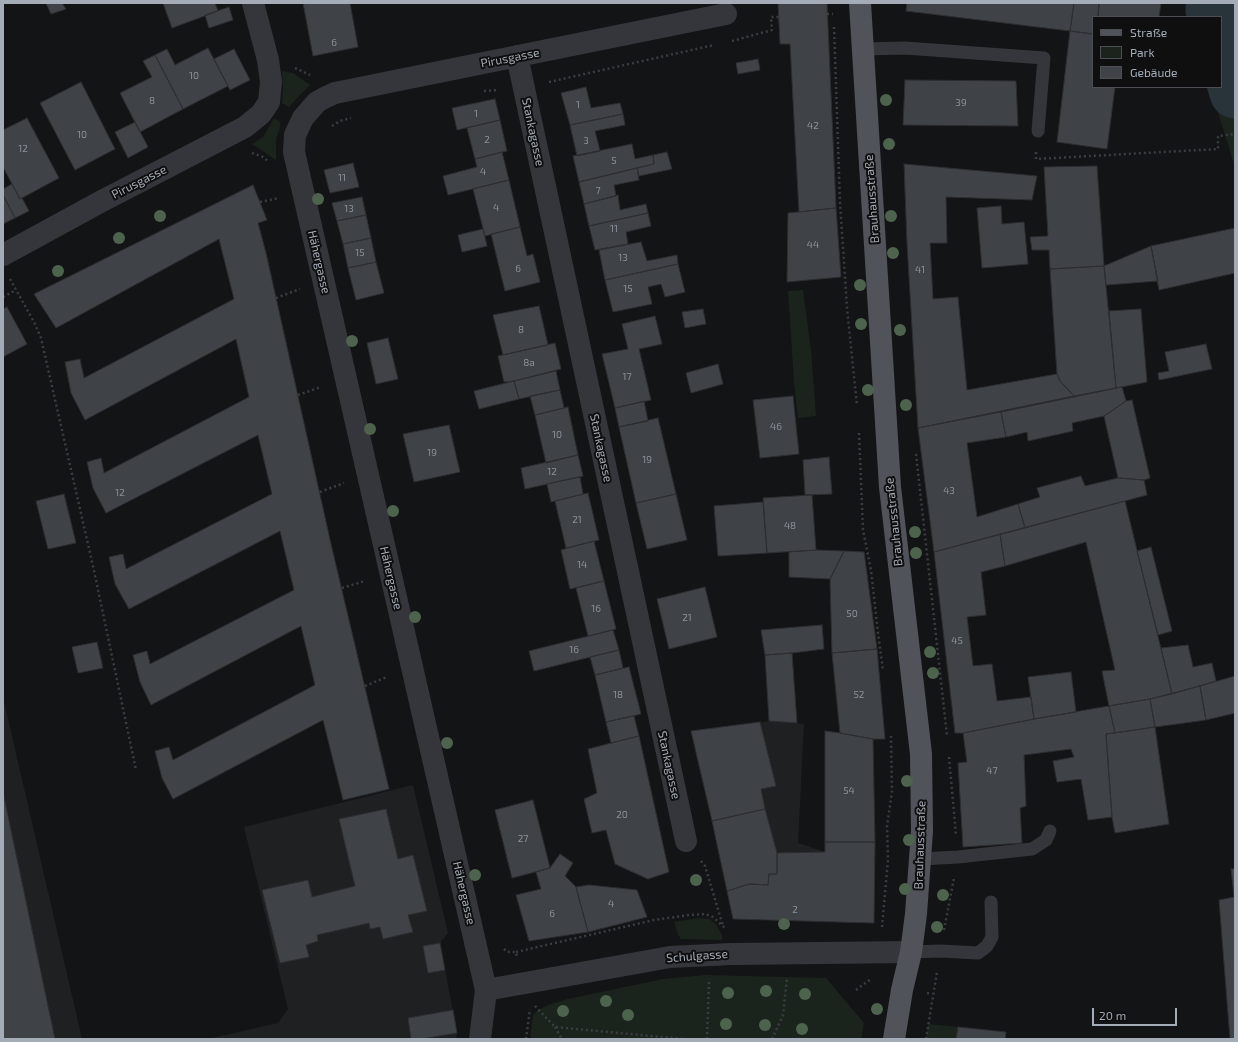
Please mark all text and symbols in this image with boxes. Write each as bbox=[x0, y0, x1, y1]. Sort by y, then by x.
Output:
legend bbox=[1092, 16, 1222, 88]
text: Straße bbox=[1130, 25, 1167, 39]
house number: 6 bbox=[331, 37, 337, 49]
street label: Pirusgasse bbox=[479, 45, 541, 71]
text: Park bbox=[1130, 45, 1155, 59]
text: Gebäude bbox=[1130, 65, 1178, 79]
house number: 10 bbox=[189, 70, 199, 82]
house number: 8 bbox=[149, 95, 155, 107]
street label: Stankagasse bbox=[519, 97, 547, 167]
house number: 39 bbox=[955, 97, 967, 109]
house number: 1 bbox=[576, 99, 580, 111]
house number: 1 bbox=[474, 108, 478, 120]
house number: 42 bbox=[807, 120, 819, 132]
house number: 10 bbox=[77, 129, 87, 141]
house number: 2 bbox=[484, 134, 490, 146]
house number: 3 bbox=[583, 135, 589, 147]
house number: 12 bbox=[18, 143, 28, 155]
street label: Brauhausstraße bbox=[862, 154, 882, 244]
house number: 5 bbox=[611, 155, 617, 167]
street label: Pirusgasse bbox=[109, 162, 169, 202]
house number: 4 bbox=[480, 166, 486, 178]
house number: 11 bbox=[338, 172, 346, 184]
house number: 7 bbox=[595, 185, 601, 197]
house number: 4 bbox=[493, 202, 499, 214]
house number: 13 bbox=[344, 203, 354, 215]
house number: 11 bbox=[610, 223, 618, 235]
street label: Hähergasse bbox=[305, 229, 333, 295]
house number: 44 bbox=[807, 239, 819, 251]
house number: 15 bbox=[355, 247, 365, 259]
house number: 13 bbox=[618, 252, 628, 264]
house number: 6 bbox=[515, 263, 521, 275]
house number: 41 bbox=[915, 264, 925, 276]
house number: 15 bbox=[623, 283, 633, 295]
house number: 8 bbox=[518, 324, 524, 336]
house number: 8a bbox=[523, 357, 535, 369]
house number: 17 bbox=[622, 371, 632, 383]
street label: Stankagasse bbox=[587, 413, 615, 483]
house number: 46 bbox=[770, 421, 782, 433]
house number: 10 bbox=[552, 429, 562, 441]
house number: 19 bbox=[427, 447, 437, 459]
house number: 19 bbox=[642, 454, 652, 466]
house number: 12 bbox=[547, 466, 557, 478]
street label: Brauhausstraße bbox=[882, 477, 906, 567]
house number: 43 bbox=[943, 485, 955, 497]
house number: 12 bbox=[115, 487, 125, 499]
house number: 21 bbox=[572, 514, 582, 526]
house number: 48 bbox=[784, 520, 796, 532]
street label: Hähergasse bbox=[377, 545, 405, 611]
house number: 14 bbox=[577, 559, 587, 571]
house number: 16 bbox=[591, 603, 601, 615]
house number: 50 bbox=[846, 608, 858, 620]
house number: 21 bbox=[682, 612, 692, 624]
house number: 45 bbox=[951, 635, 963, 647]
house number: 16 bbox=[569, 644, 579, 656]
house number: 18 bbox=[613, 689, 623, 701]
house number: 52 bbox=[854, 689, 864, 701]
street label: Stankagasse bbox=[655, 730, 683, 800]
house number: 47 bbox=[986, 765, 998, 777]
house number: 54 bbox=[843, 785, 855, 797]
street label: Brauhausstraße bbox=[911, 800, 929, 890]
house number: 20 bbox=[616, 809, 628, 821]
house number: 27 bbox=[518, 833, 528, 845]
street label: Hähergasse bbox=[450, 860, 478, 926]
house number: 4 bbox=[608, 898, 614, 910]
house number: 2 bbox=[792, 904, 798, 916]
house number: 6 bbox=[549, 908, 555, 920]
street label: Schulgasse bbox=[666, 947, 728, 965]
scale bar bbox=[1094, 1000, 1179, 1026]
text: 20 m bbox=[1099, 1008, 1126, 1022]

